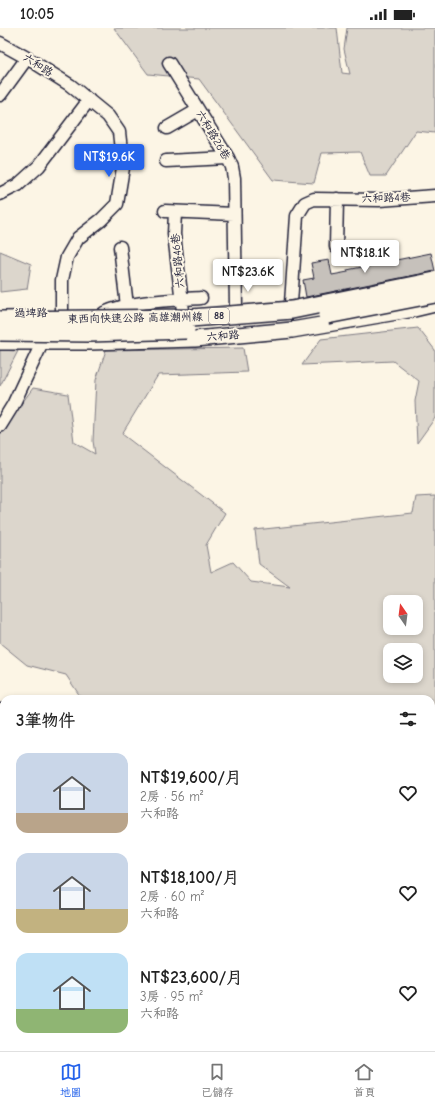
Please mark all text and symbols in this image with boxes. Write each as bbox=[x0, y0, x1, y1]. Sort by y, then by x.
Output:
text: 10:05 bbox=[20, 5, 54, 23]
street label: 六和路 bbox=[21, 51, 55, 79]
street label: 六和路26巷 bbox=[193, 108, 233, 162]
pin: NT$19.6K bbox=[68, 144, 150, 178]
text: NT$19.6K bbox=[83, 149, 135, 164]
street label: 六和路4巷 bbox=[361, 191, 411, 205]
street label: 六和路46巷 bbox=[169, 233, 187, 289]
pin: NT$18.1K bbox=[324, 240, 406, 274]
text: NT$18.1K bbox=[340, 245, 390, 260]
pin: NT$23.6K bbox=[207, 259, 289, 293]
text: NT$23.6K bbox=[222, 264, 274, 279]
street label: 過埤路 bbox=[14, 306, 48, 320]
road number: 88 bbox=[209, 308, 229, 324]
street label: 東西向快速公路 高雄潮州線 bbox=[67, 310, 203, 326]
street label: 六和路 bbox=[206, 328, 240, 344]
north arrow bbox=[383, 595, 423, 635]
map controls bbox=[383, 595, 423, 683]
button: layers bbox=[383, 643, 423, 683]
icon: filters bbox=[397, 708, 419, 730]
text: 3筆物件 bbox=[16, 711, 75, 730]
text: NT$19,600/月 bbox=[140, 768, 242, 787]
icon: home bbox=[48, 769, 96, 817]
icon: heart bbox=[397, 782, 419, 804]
text: 2房 · 56 m² bbox=[140, 789, 203, 804]
text: 六和路 bbox=[140, 806, 179, 821]
text: NT$18,100/月 bbox=[140, 868, 239, 887]
icon: home bbox=[48, 869, 96, 917]
icon: heart bbox=[397, 882, 419, 904]
text: 2房 · 60 m² bbox=[140, 889, 204, 904]
text: 六和路 bbox=[140, 906, 179, 921]
text: NT$23,600/月 bbox=[140, 968, 243, 987]
icon: home bbox=[48, 969, 96, 1017]
icon: heart bbox=[397, 982, 419, 1004]
text: 3房 · 95 m² bbox=[140, 989, 203, 1004]
text: 六和路 bbox=[140, 1006, 179, 1021]
tab: 地圖 bbox=[60, 1061, 82, 1099]
tab: 已儲存 bbox=[201, 1061, 234, 1099]
tab: 首頁 bbox=[353, 1061, 375, 1099]

